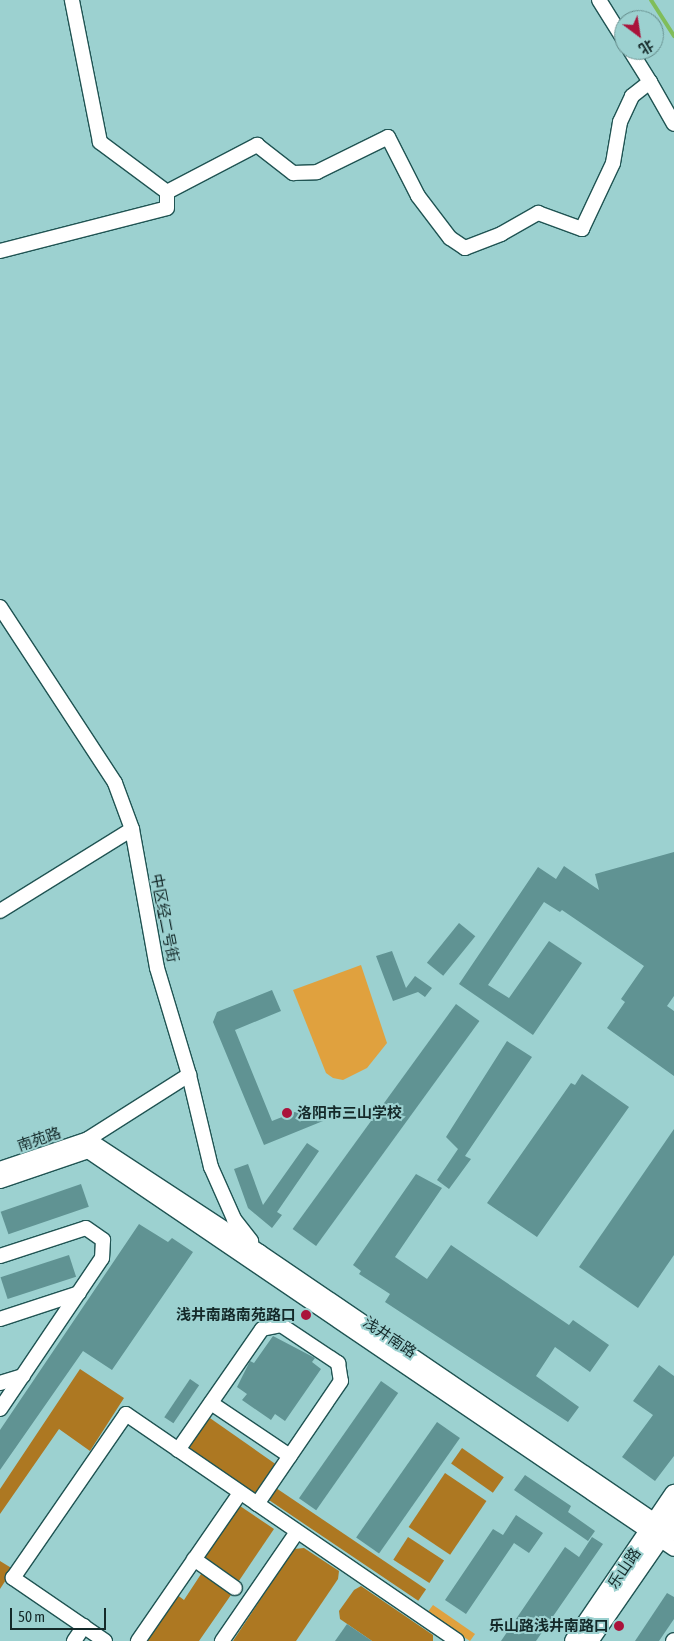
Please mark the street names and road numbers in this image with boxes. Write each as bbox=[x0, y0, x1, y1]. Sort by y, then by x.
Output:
street label: 中区经二号街 bbox=[148, 872, 182, 964]
street label: 南苑路 bbox=[15, 1123, 63, 1155]
street label: 浅井南路 bbox=[360, 1313, 420, 1361]
street label: 乐山路 bbox=[604, 1544, 644, 1592]

